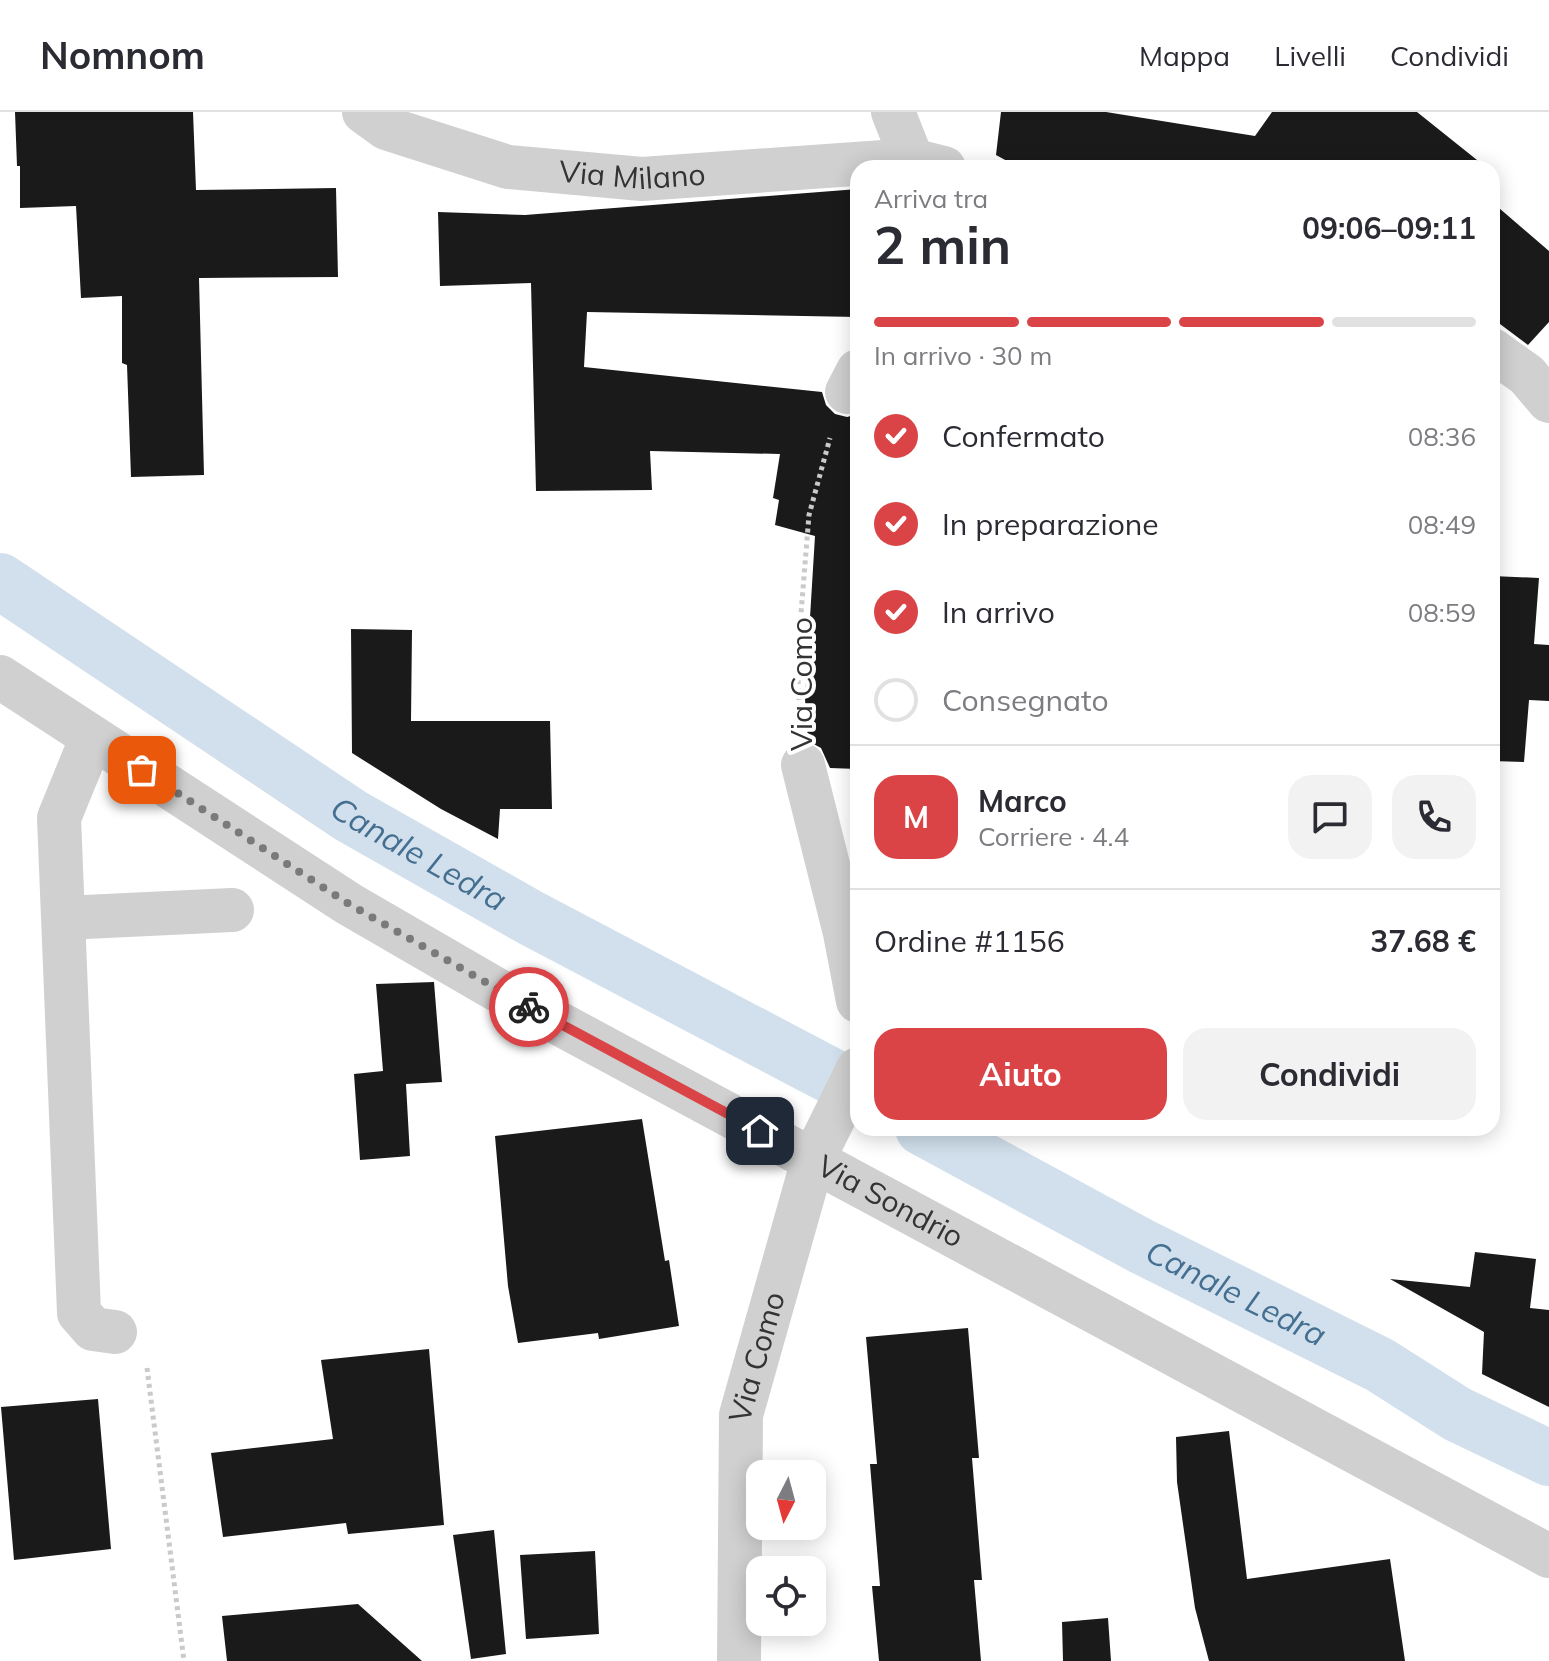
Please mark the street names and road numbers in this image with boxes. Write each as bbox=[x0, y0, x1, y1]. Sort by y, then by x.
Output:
street label: Via Milano bbox=[558, 152, 707, 197]
street label: Via Como bbox=[782, 617, 820, 751]
street label: Via Sondrio bbox=[811, 1146, 970, 1256]
street label: Via Como bbox=[720, 1287, 793, 1427]

